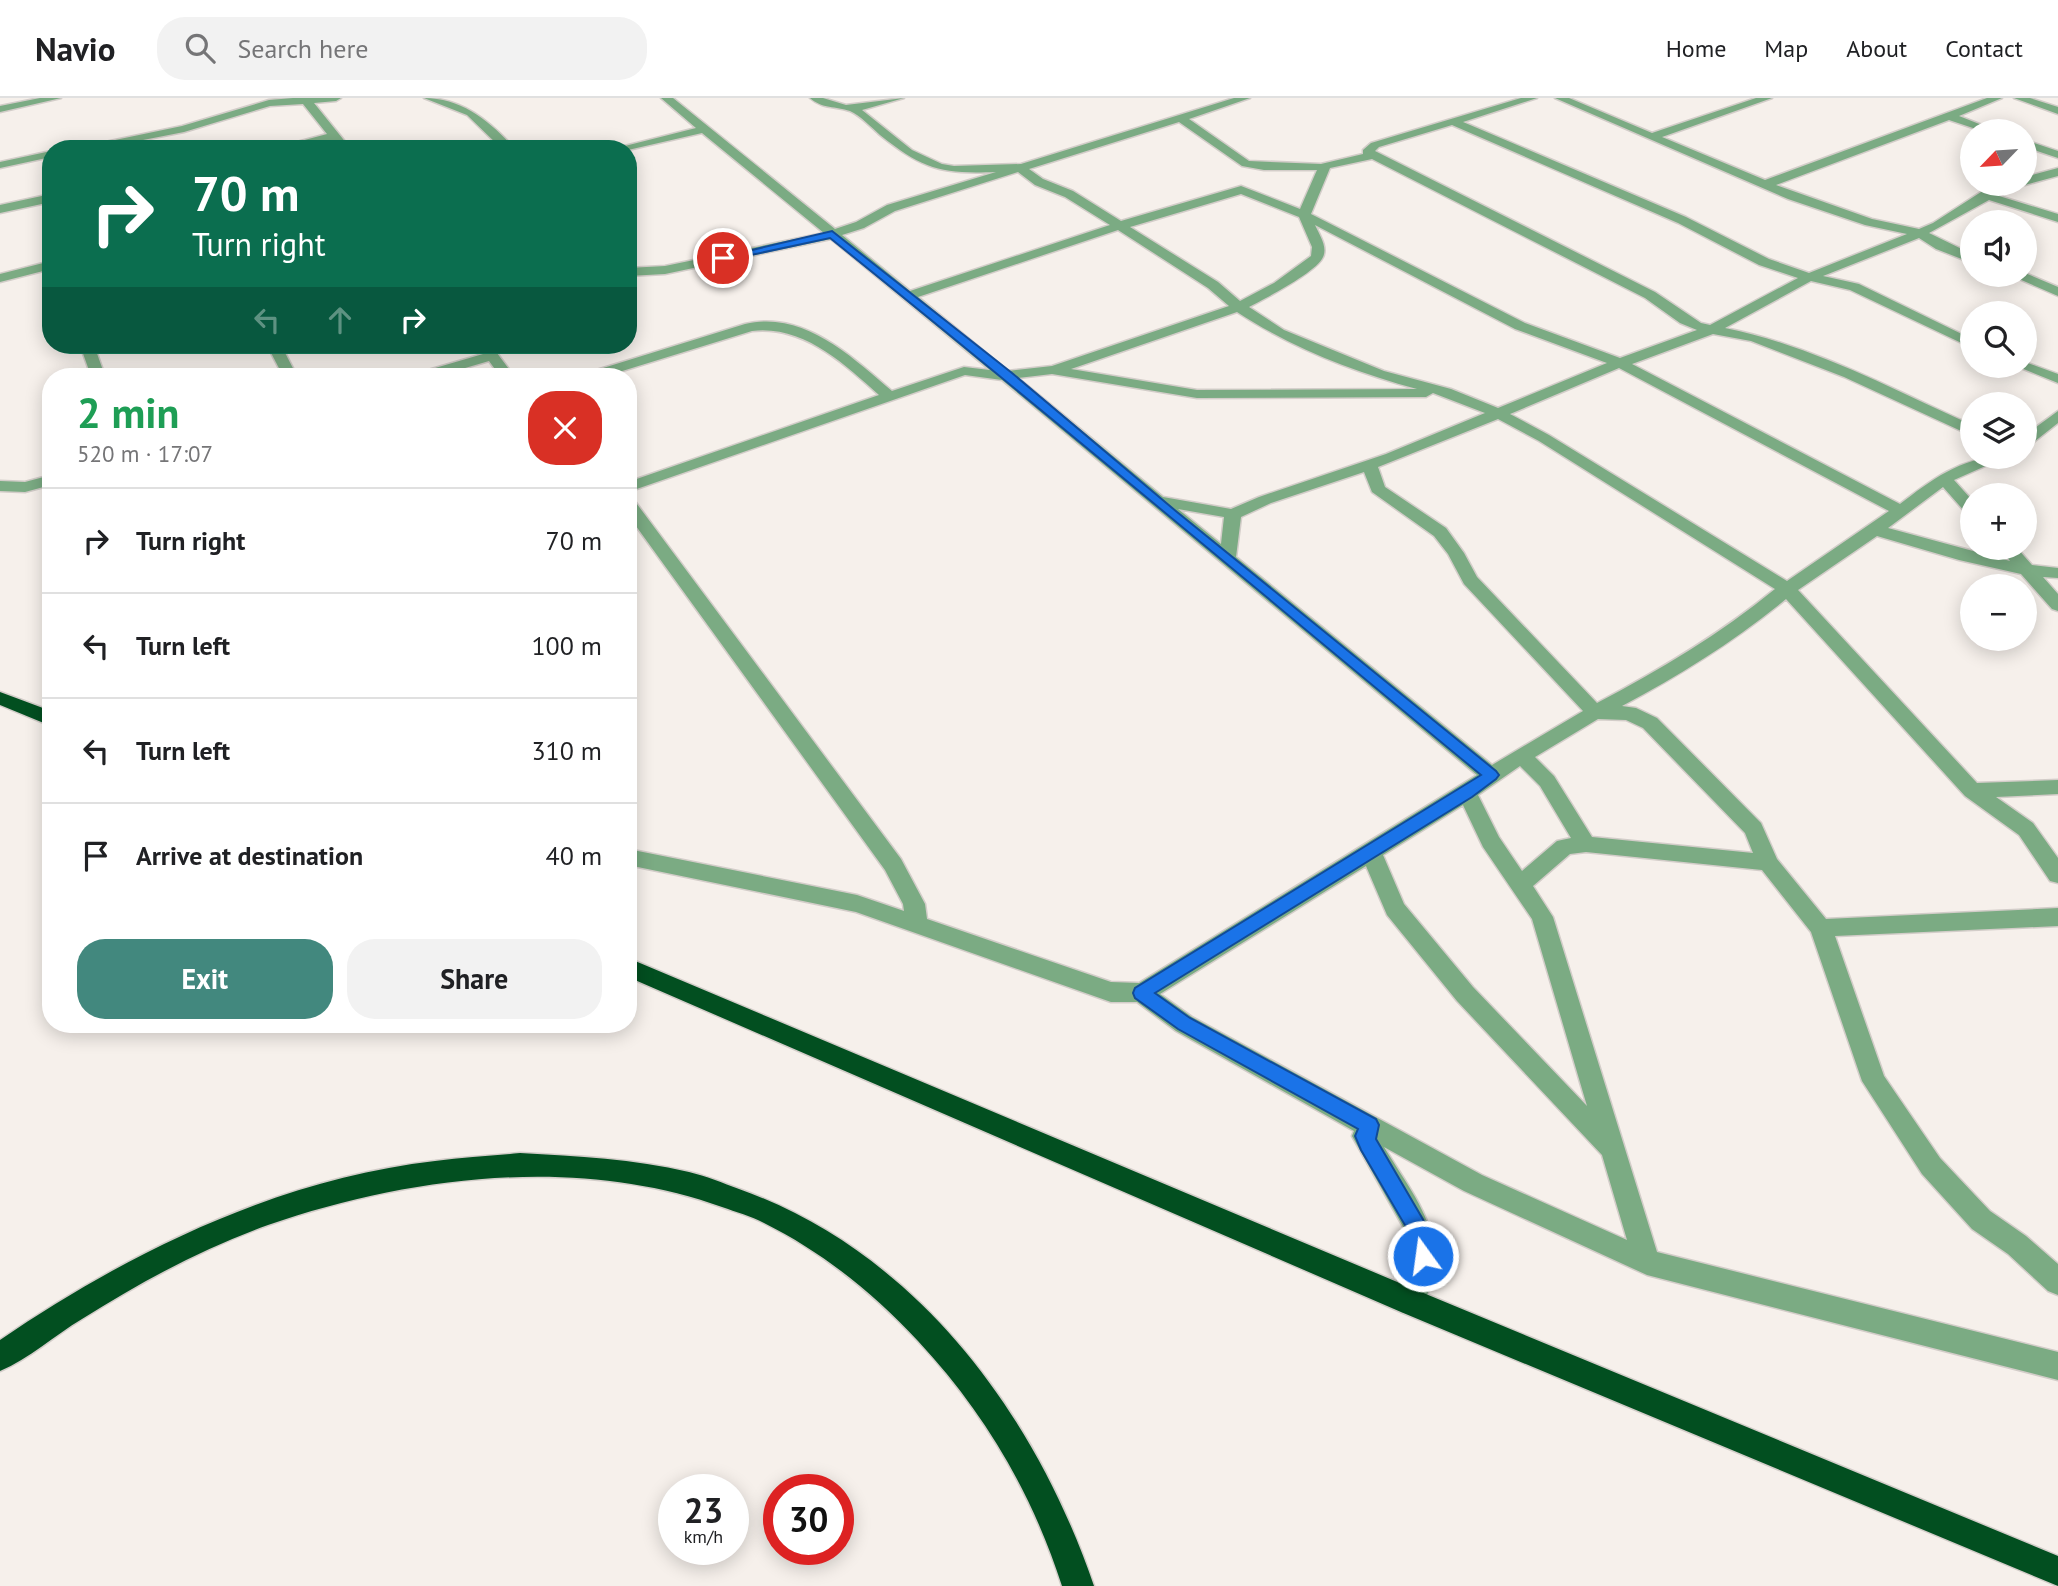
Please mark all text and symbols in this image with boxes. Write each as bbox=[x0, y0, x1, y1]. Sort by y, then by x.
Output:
search box bbox=[157, 17, 647, 80]
text: Navio bbox=[35, 27, 115, 70]
icon: search bbox=[181, 29, 219, 67]
text: Search here bbox=[237, 32, 369, 65]
text: Home bbox=[1666, 33, 1726, 64]
text: Map bbox=[1764, 33, 1808, 64]
text: About bbox=[1846, 33, 1907, 64]
text: Contact bbox=[1945, 33, 2023, 64]
north arrow bbox=[1960, 119, 2037, 196]
map controls bbox=[1960, 119, 2037, 651]
text: 70 m bbox=[192, 161, 299, 225]
icon: right bbox=[77, 168, 168, 259]
button: sound bbox=[1960, 210, 2037, 287]
text: Turn right bbox=[192, 223, 326, 265]
pin bbox=[693, 228, 753, 288]
icon: arrive bbox=[704, 239, 742, 277]
icon: left bbox=[248, 301, 286, 339]
icon: ahead bbox=[321, 301, 359, 339]
icon: right bbox=[394, 301, 432, 339]
button: search bbox=[1960, 301, 2037, 378]
text: 2 min bbox=[77, 385, 179, 440]
button: close bbox=[528, 391, 602, 465]
button: layers bbox=[1960, 392, 2037, 469]
text: 520 m · 17:07 bbox=[77, 439, 213, 468]
button: + bbox=[1960, 483, 2037, 560]
icon: right bbox=[77, 522, 115, 560]
text: Turn right bbox=[136, 524, 245, 557]
text: 70 m bbox=[546, 524, 602, 557]
button: − bbox=[1960, 574, 2037, 651]
icon: left bbox=[77, 627, 115, 665]
text: Turn left bbox=[136, 629, 230, 662]
text: 100 m bbox=[531, 629, 602, 662]
icon: left bbox=[77, 732, 115, 770]
text: Turn left bbox=[136, 734, 230, 767]
text: 310 m bbox=[531, 734, 602, 767]
icon: arrive bbox=[77, 837, 115, 875]
text: Arrive at destination bbox=[136, 839, 363, 872]
text: 40 m bbox=[546, 839, 602, 872]
button: Exit bbox=[77, 939, 333, 1019]
button: Share bbox=[347, 939, 602, 1019]
position arrow bbox=[1386, 1219, 1460, 1293]
speed limit sign: 30 bbox=[763, 1474, 854, 1565]
text: 23 bbox=[684, 1487, 723, 1533]
text: km/h bbox=[684, 1525, 723, 1548]

